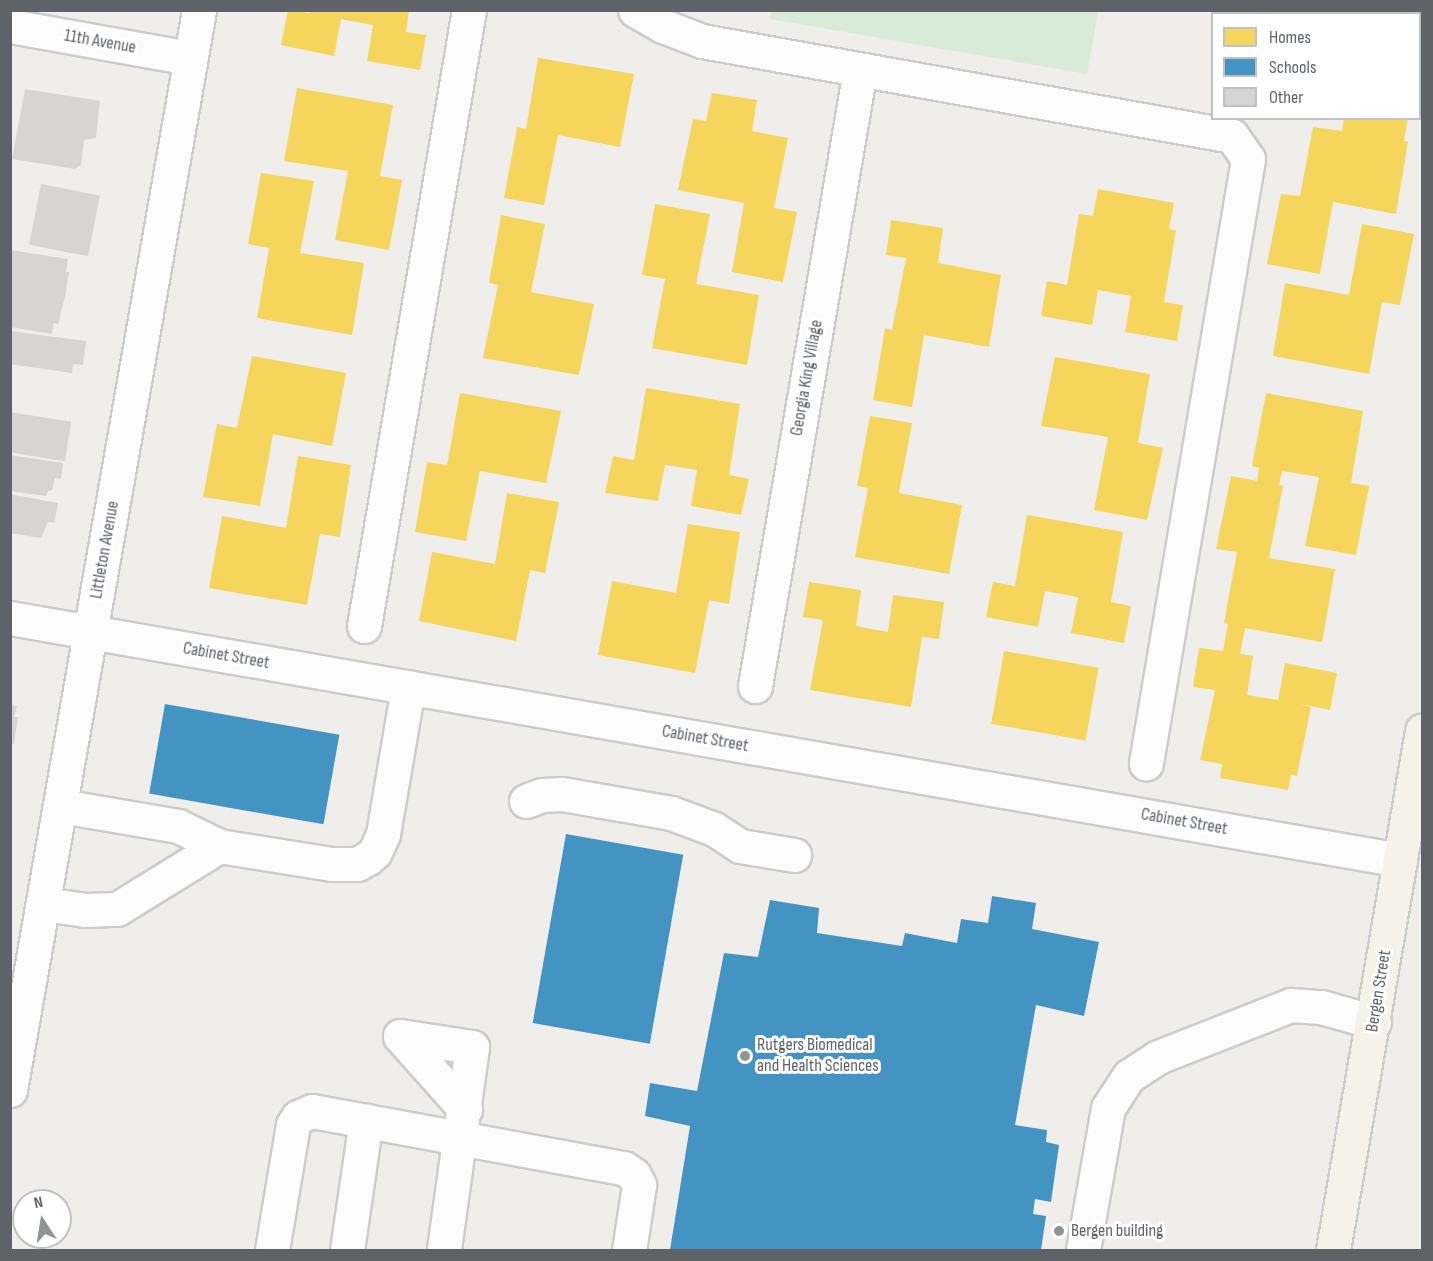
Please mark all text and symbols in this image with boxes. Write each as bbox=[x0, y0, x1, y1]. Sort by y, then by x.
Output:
legend bbox=[1211, 12, 1421, 120]
street label: 11th Avenue bbox=[62, 25, 138, 59]
text: Homes bbox=[1269, 27, 1311, 48]
text: Schools bbox=[1269, 57, 1316, 78]
text: Other bbox=[1269, 87, 1303, 108]
street label: Georgia King Village bbox=[786, 318, 828, 438]
street label: Littleton Avenue bbox=[86, 499, 124, 601]
street label: Cabinet Street bbox=[181, 638, 271, 674]
street label: Cabinet Street bbox=[660, 721, 750, 757]
street label: Cabinet Street bbox=[1139, 804, 1229, 840]
street label: Bergen Street bbox=[1362, 948, 1396, 1034]
place label: Rutgers Biomedical and Health Sciences bbox=[757, 1035, 879, 1078]
marker: Rutgers Biomedical and Health Sciences bbox=[738, 1049, 752, 1063]
north arrow bbox=[12, 1189, 72, 1249]
text: N bbox=[32, 1193, 45, 1213]
place label: Bergen building bbox=[1071, 1220, 1163, 1242]
marker: Bergen building bbox=[1052, 1224, 1066, 1238]

